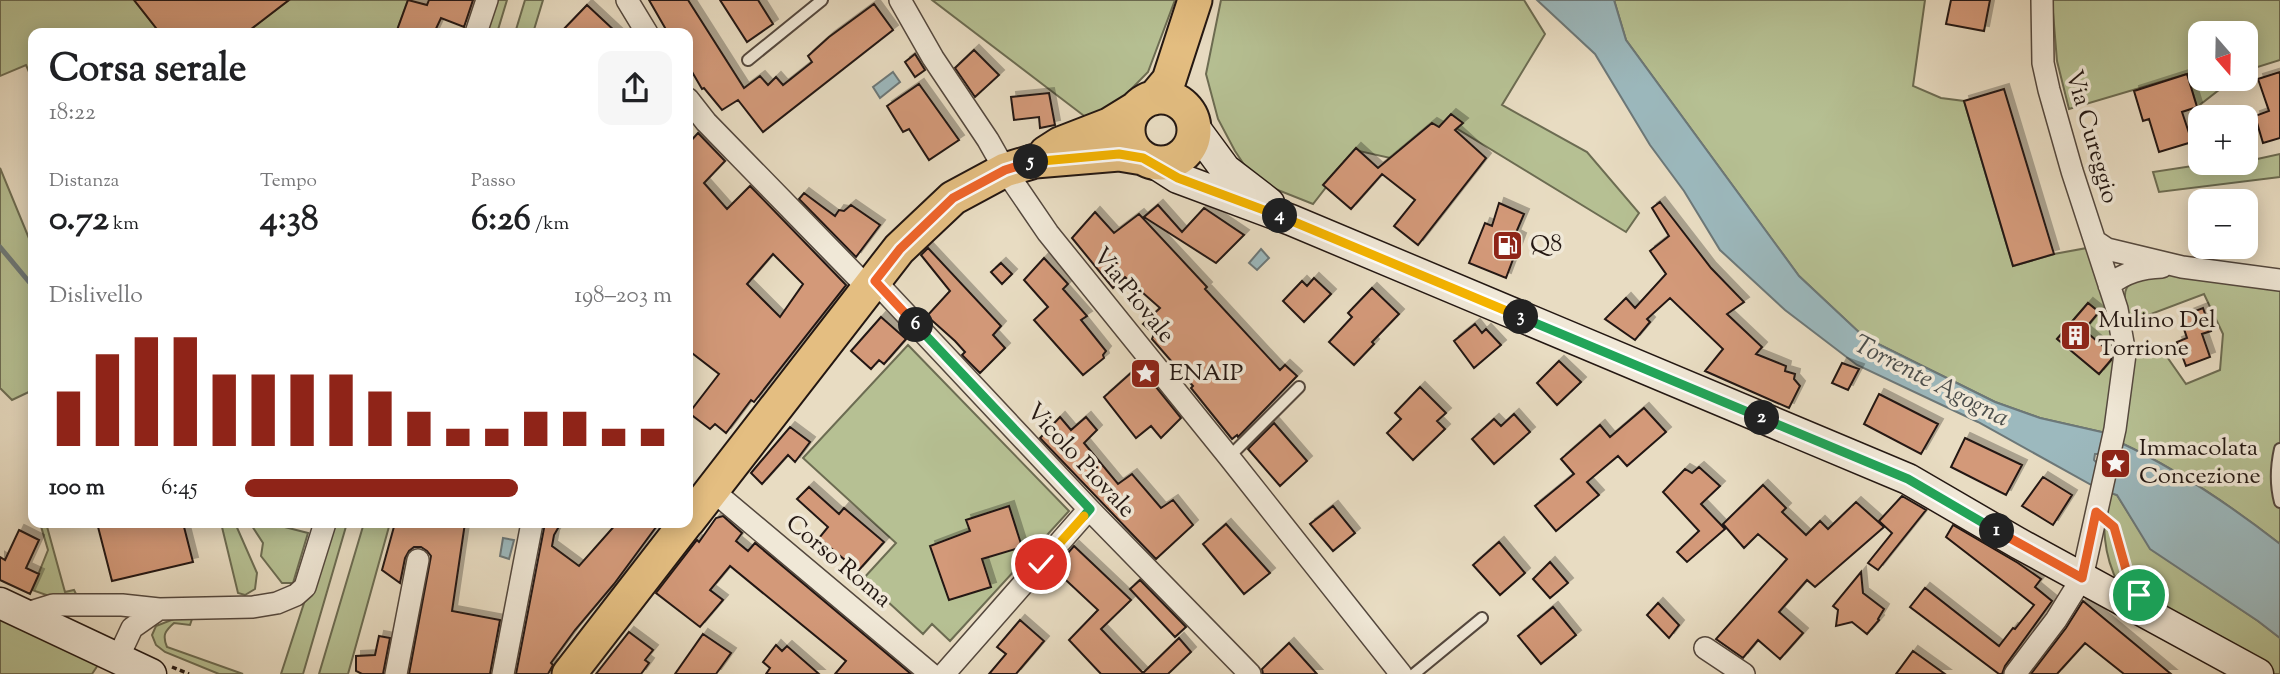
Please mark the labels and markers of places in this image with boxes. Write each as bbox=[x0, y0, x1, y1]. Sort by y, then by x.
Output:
pin: 5 bbox=[1014, 144, 1048, 180]
pin: 4 bbox=[1262, 198, 1298, 234]
fuel station icon: Q8 bbox=[1490, 228, 1524, 262]
place label: Q8 bbox=[1530, 228, 1562, 262]
pin: 3 bbox=[1504, 300, 1538, 334]
place label: Mulino Del Torrione bbox=[2098, 304, 2216, 366]
pin: 6 bbox=[898, 308, 934, 342]
building icon: Mulino Del Torrione bbox=[2058, 318, 2092, 352]
place icon: ENAIP bbox=[1129, 357, 1163, 391]
place label: ENAIP bbox=[1169, 357, 1243, 391]
pin: 2 bbox=[1744, 400, 1780, 436]
place label: Immacolata Concezione bbox=[2139, 432, 2261, 494]
place icon: Immacolata Concezione bbox=[2099, 446, 2133, 480]
pin: 1 bbox=[1980, 514, 2014, 548]
pin bbox=[1011, 534, 1071, 594]
pin bbox=[2109, 565, 2169, 625]

